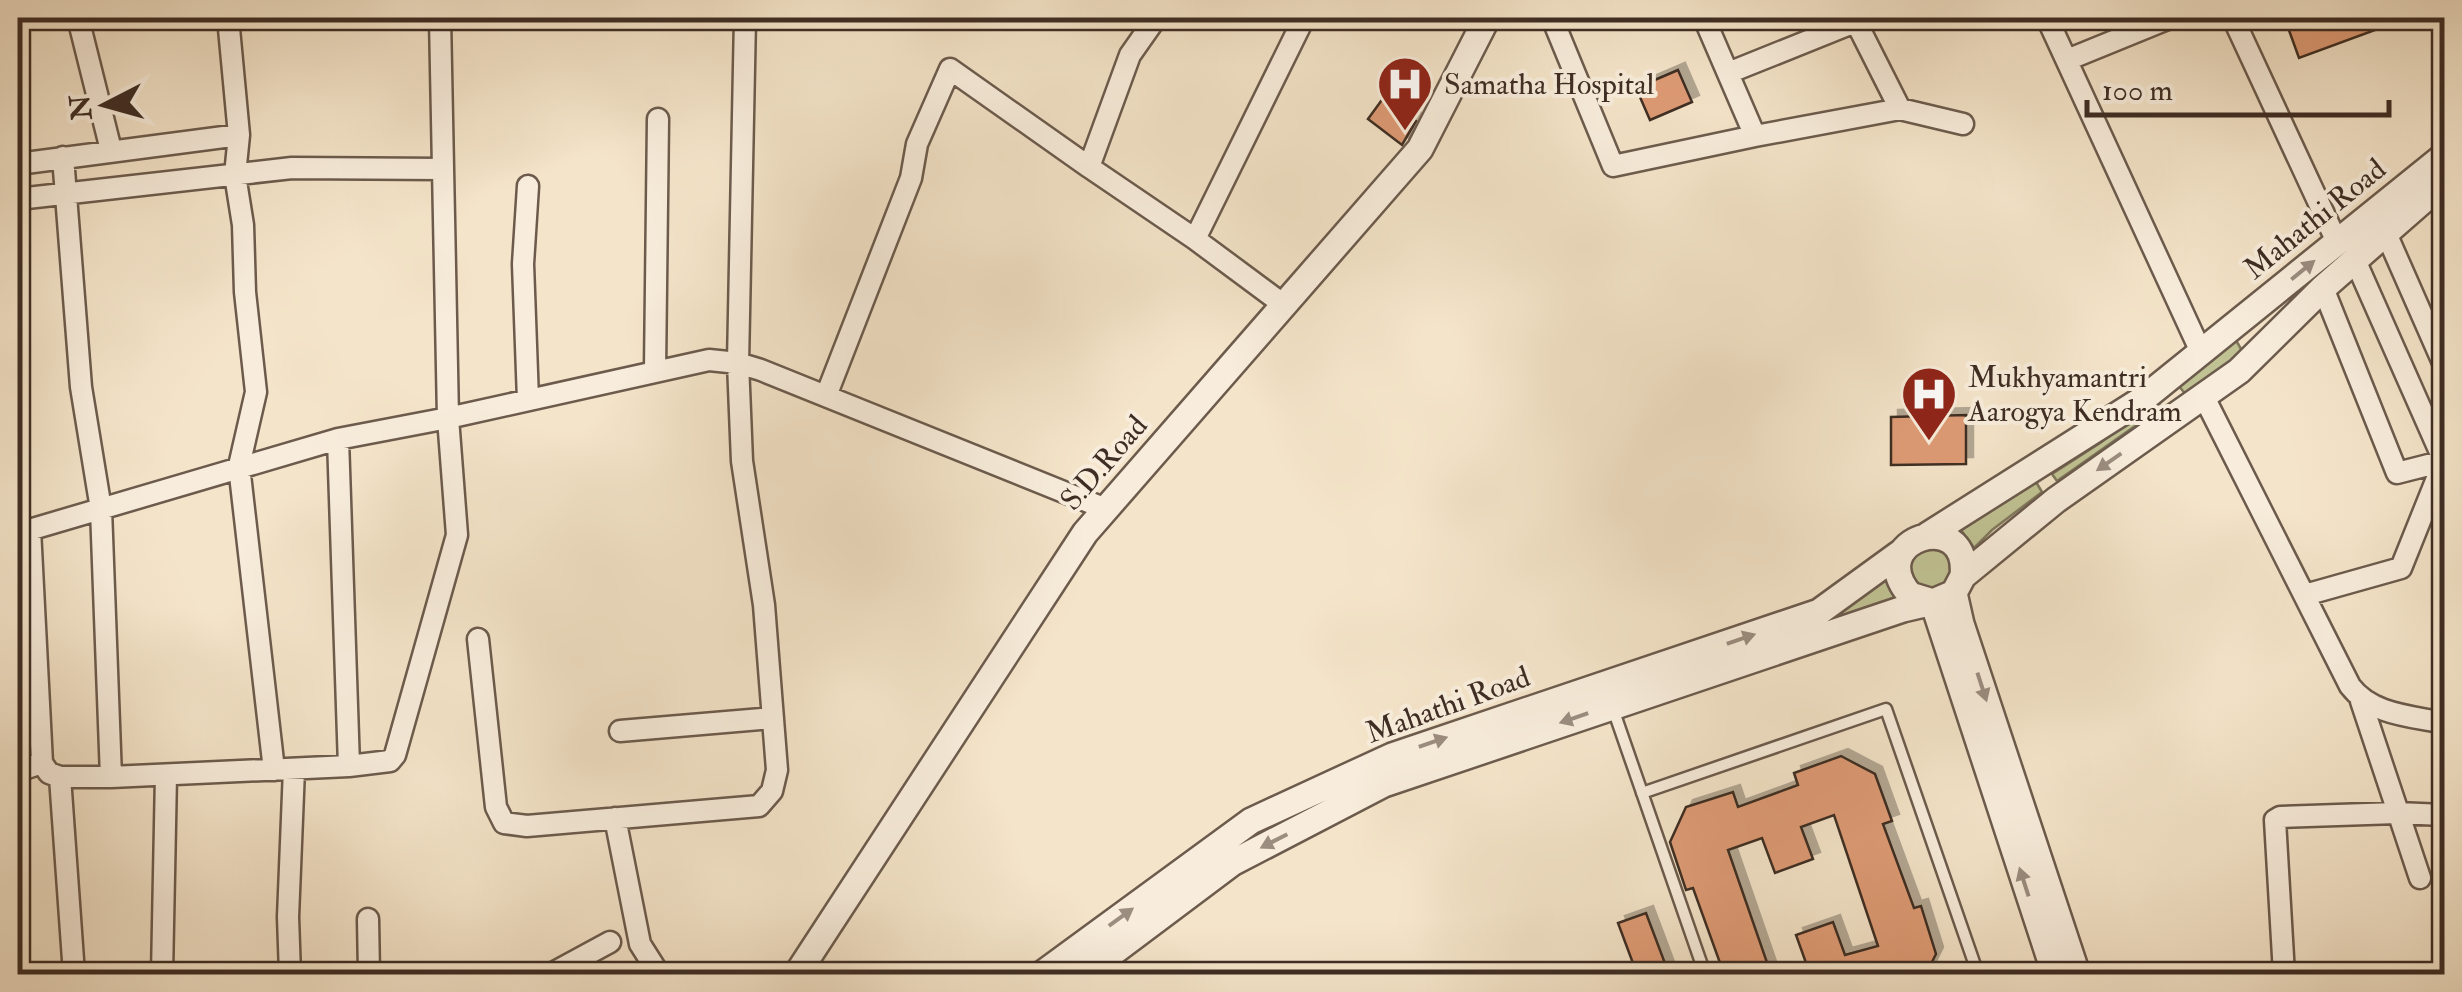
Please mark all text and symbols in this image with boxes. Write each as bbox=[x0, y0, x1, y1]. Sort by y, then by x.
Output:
hospital icon: Samatha Hospital bbox=[1375, 54, 1435, 133]
north arrow bbox=[55, 55, 155, 155]
scale bar bbox=[2087, 55, 2390, 117]
place label: Samatha Hospital bbox=[1444, 66, 1655, 103]
text: 100 m bbox=[2102, 72, 2173, 109]
text: N bbox=[63, 92, 100, 123]
street label: Mahathi Road bbox=[2237, 150, 2394, 287]
one-way arrow bbox=[2291, 260, 2316, 281]
place label: Mukhyamantri Aarogya Kendram bbox=[1967, 359, 2182, 430]
hospital icon: Mukhyamantri Aarogya Kendram bbox=[1899, 364, 1959, 443]
street label: S.D.Road bbox=[1053, 408, 1156, 518]
one-way arrow bbox=[2096, 452, 2122, 471]
one-way arrow bbox=[1726, 630, 1756, 645]
street label: Mahathi Road bbox=[1361, 658, 1535, 752]
one-way arrow bbox=[1975, 672, 1990, 702]
one-way arrow bbox=[1558, 712, 1588, 727]
one-way arrow bbox=[1418, 734, 1448, 749]
one-way arrow bbox=[1259, 832, 1288, 849]
one-way arrow bbox=[2016, 867, 2031, 897]
one-way arrow bbox=[1108, 908, 1134, 927]

